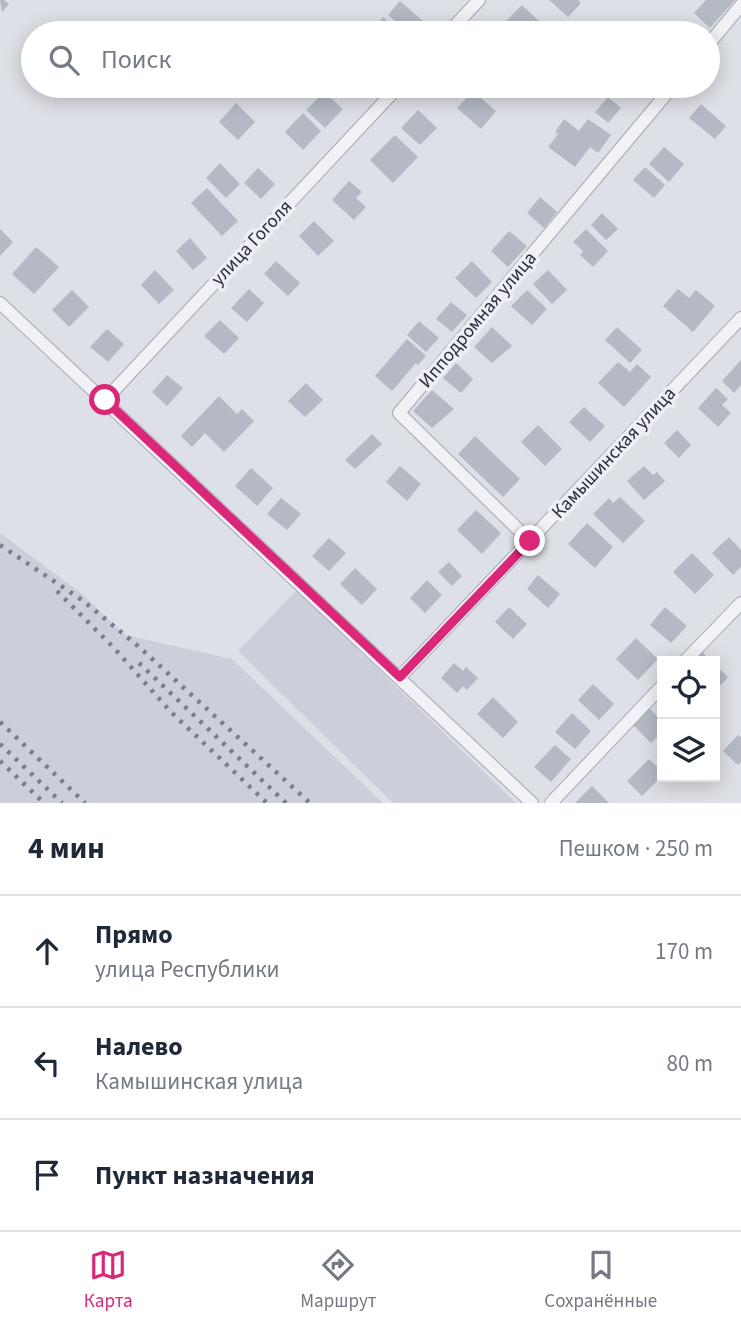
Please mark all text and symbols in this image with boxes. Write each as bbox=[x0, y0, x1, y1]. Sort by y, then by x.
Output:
search box bbox=[21, 21, 720, 98]
icon: search bbox=[45, 41, 83, 79]
text: Поиск bbox=[101, 41, 171, 78]
street label: улица Гоголя bbox=[205, 194, 299, 292]
street label: Ипподромная улица bbox=[413, 246, 543, 394]
street label: Камышинская улица bbox=[546, 381, 682, 525]
route start bbox=[89, 384, 120, 415]
route end bbox=[514, 525, 545, 556]
map controls bbox=[657, 656, 720, 782]
button: locate bbox=[657, 656, 720, 719]
button: layers bbox=[657, 719, 720, 782]
text: 4 мин bbox=[28, 827, 105, 870]
text: Пешком · 250 m bbox=[559, 832, 713, 865]
text: Прямо bbox=[95, 916, 173, 953]
icon: ahead bbox=[28, 932, 66, 970]
text: 170 m bbox=[655, 935, 713, 968]
text: улица Республики bbox=[95, 953, 280, 986]
text: Налево bbox=[95, 1028, 183, 1065]
icon: left bbox=[28, 1044, 66, 1082]
text: 80 m bbox=[666, 1047, 713, 1080]
text: Камышинская улица bbox=[95, 1065, 303, 1098]
icon: arrive bbox=[28, 1156, 66, 1194]
text: Пункт назначения bbox=[95, 1157, 315, 1194]
tab: Карта bbox=[84, 1246, 133, 1315]
tab: Маршрут bbox=[300, 1246, 377, 1315]
tab: Сохранённые bbox=[544, 1246, 657, 1315]

